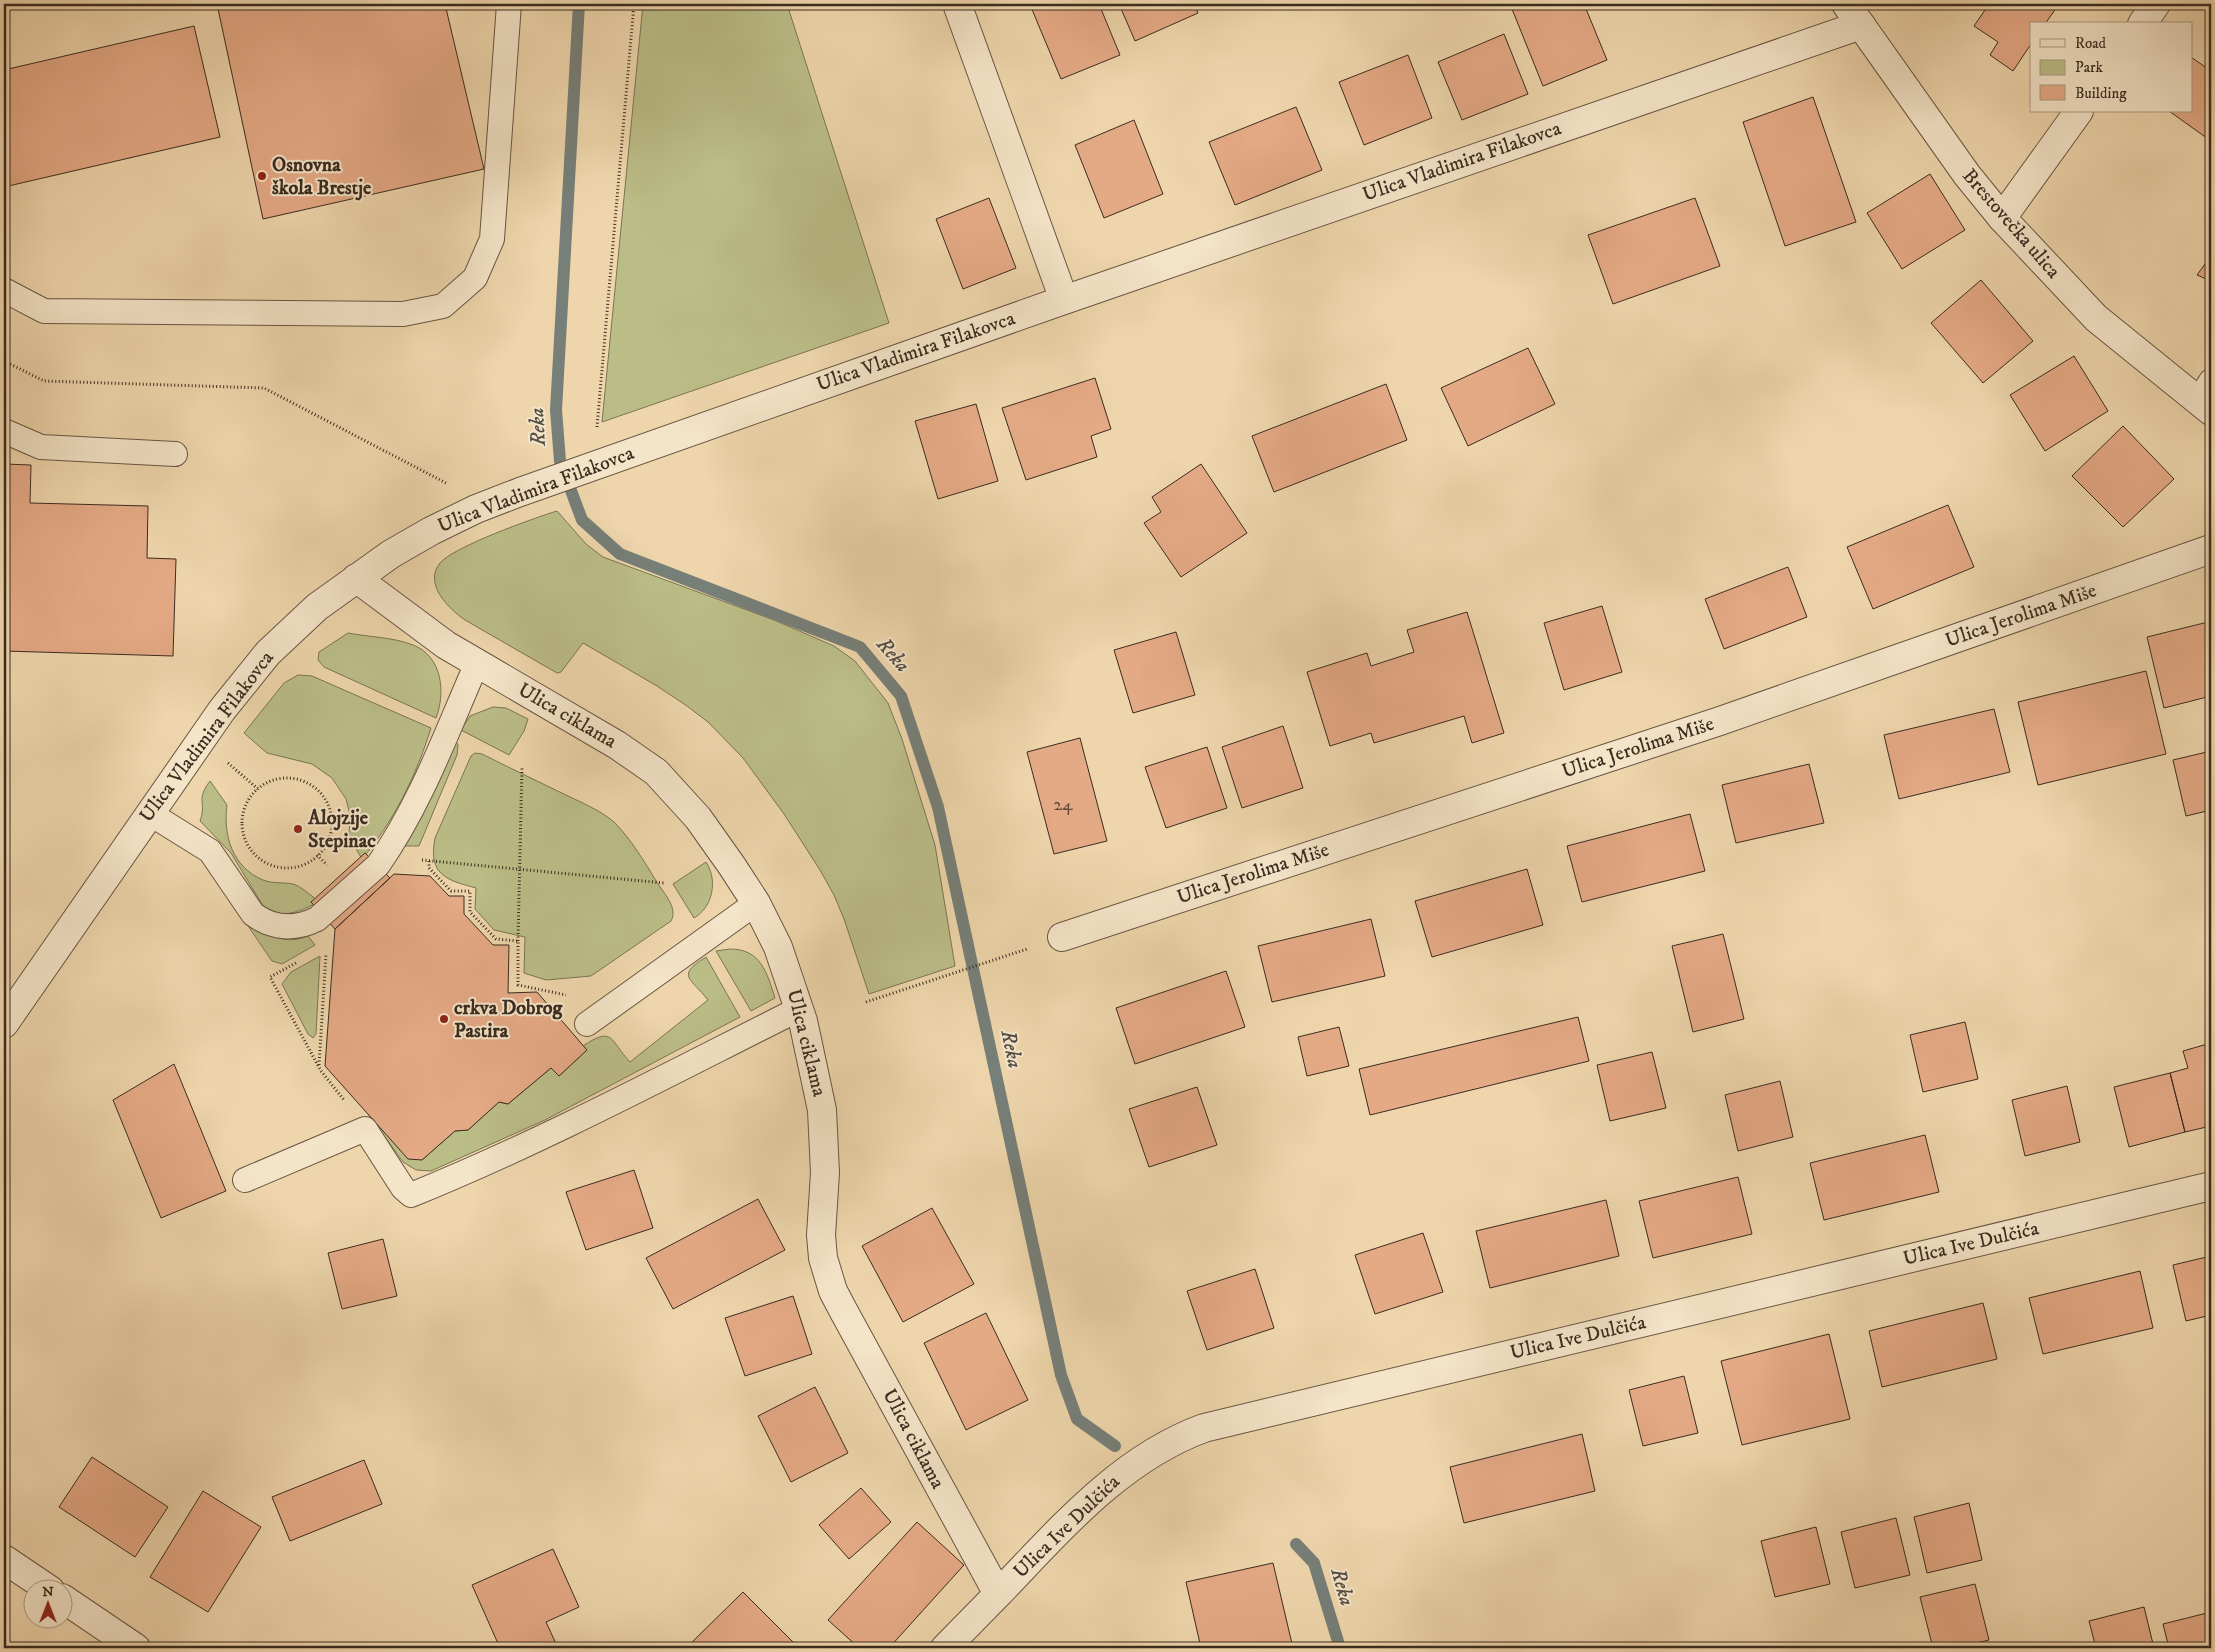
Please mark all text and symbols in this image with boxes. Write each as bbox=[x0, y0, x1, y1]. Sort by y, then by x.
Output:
legend bbox=[2030, 22, 2192, 112]
text: Road bbox=[2075, 34, 2107, 53]
text: Park bbox=[2075, 58, 2104, 77]
text: Building bbox=[2075, 84, 2127, 103]
street label: Ulica Vladimira Filakovca bbox=[1359, 116, 1565, 208]
place label: Osnovna škola Brestje bbox=[272, 153, 372, 201]
street label: Brestovečka ulica bbox=[1957, 164, 2066, 284]
marker: Osnovna škola Brestje bbox=[256, 170, 268, 182]
street label: Ulica Vladimira Filakovca bbox=[813, 306, 1019, 398]
water label: Reka bbox=[524, 407, 552, 448]
street label: Ulica Vladimira Filakovca bbox=[434, 441, 638, 539]
street label: Ulica Jerolima Miše bbox=[1942, 578, 2100, 654]
water label: Reka bbox=[870, 631, 915, 678]
street label: Ulica Vladimira Filakovca bbox=[134, 646, 280, 828]
street label: Ulica ciklama bbox=[513, 678, 621, 755]
street label: Ulica Jerolima Miše bbox=[1559, 712, 1717, 784]
house number: 24 bbox=[1053, 794, 1073, 816]
place label: Alojzije Stepinac bbox=[307, 806, 376, 854]
marker: Alojzije Stepinac bbox=[292, 823, 304, 835]
street label: Ulica Jerolima Miše bbox=[1174, 838, 1332, 910]
street label: Ulica ciklama bbox=[781, 987, 832, 1100]
place label: crkva Dobrog Pastira bbox=[454, 996, 564, 1044]
marker: crkva Dobrog Pastira bbox=[438, 1013, 450, 1025]
water label: Reka bbox=[994, 1027, 1028, 1070]
street label: Ulica Ive Dulčića bbox=[1901, 1216, 2042, 1272]
street label: Ulica Ive Dulčića bbox=[1508, 1310, 1649, 1366]
street label: Ulica ciklama bbox=[876, 1385, 950, 1494]
street label: Ulica Ive Dulčića bbox=[1008, 1470, 1126, 1584]
water label: Reka bbox=[1324, 1564, 1360, 1609]
north arrow bbox=[22, 1580, 72, 1630]
text: N bbox=[42, 1583, 54, 1601]

